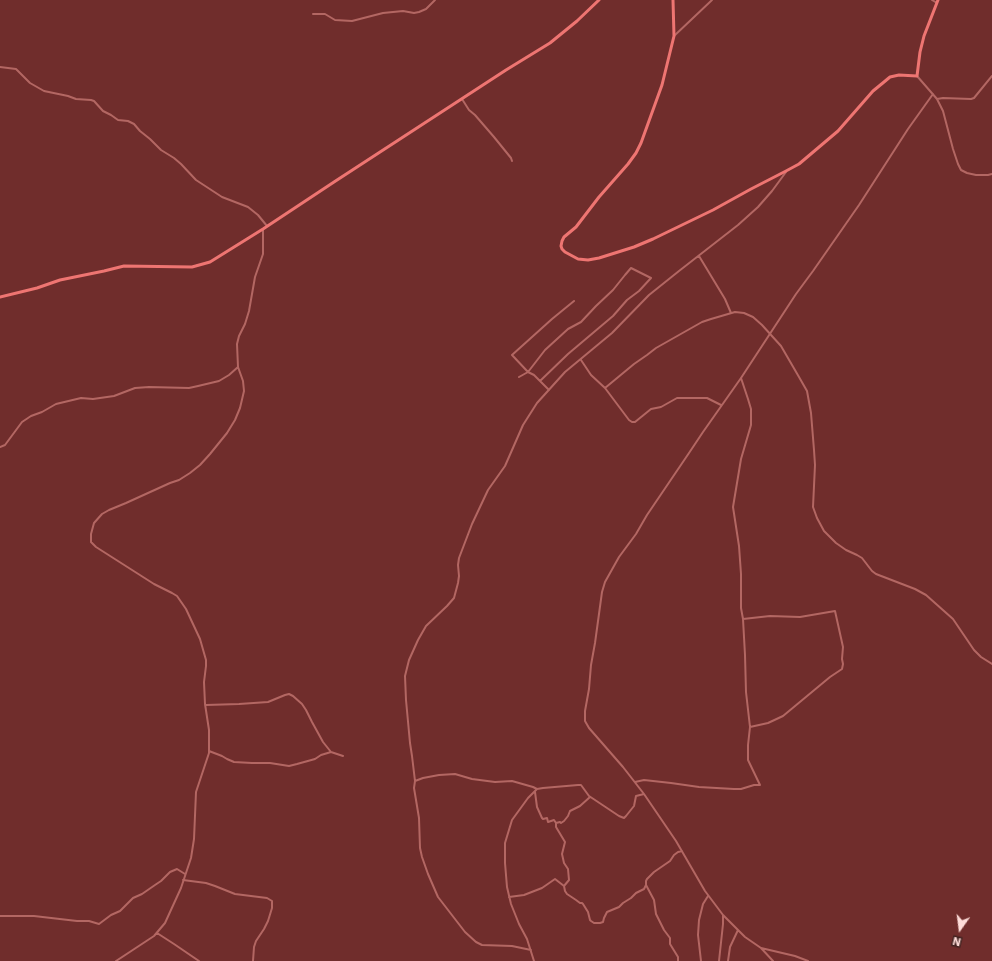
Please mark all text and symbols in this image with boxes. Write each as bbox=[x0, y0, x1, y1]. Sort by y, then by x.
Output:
north arrow bbox=[940, 909, 980, 949]
text: N bbox=[951, 934, 963, 948]

